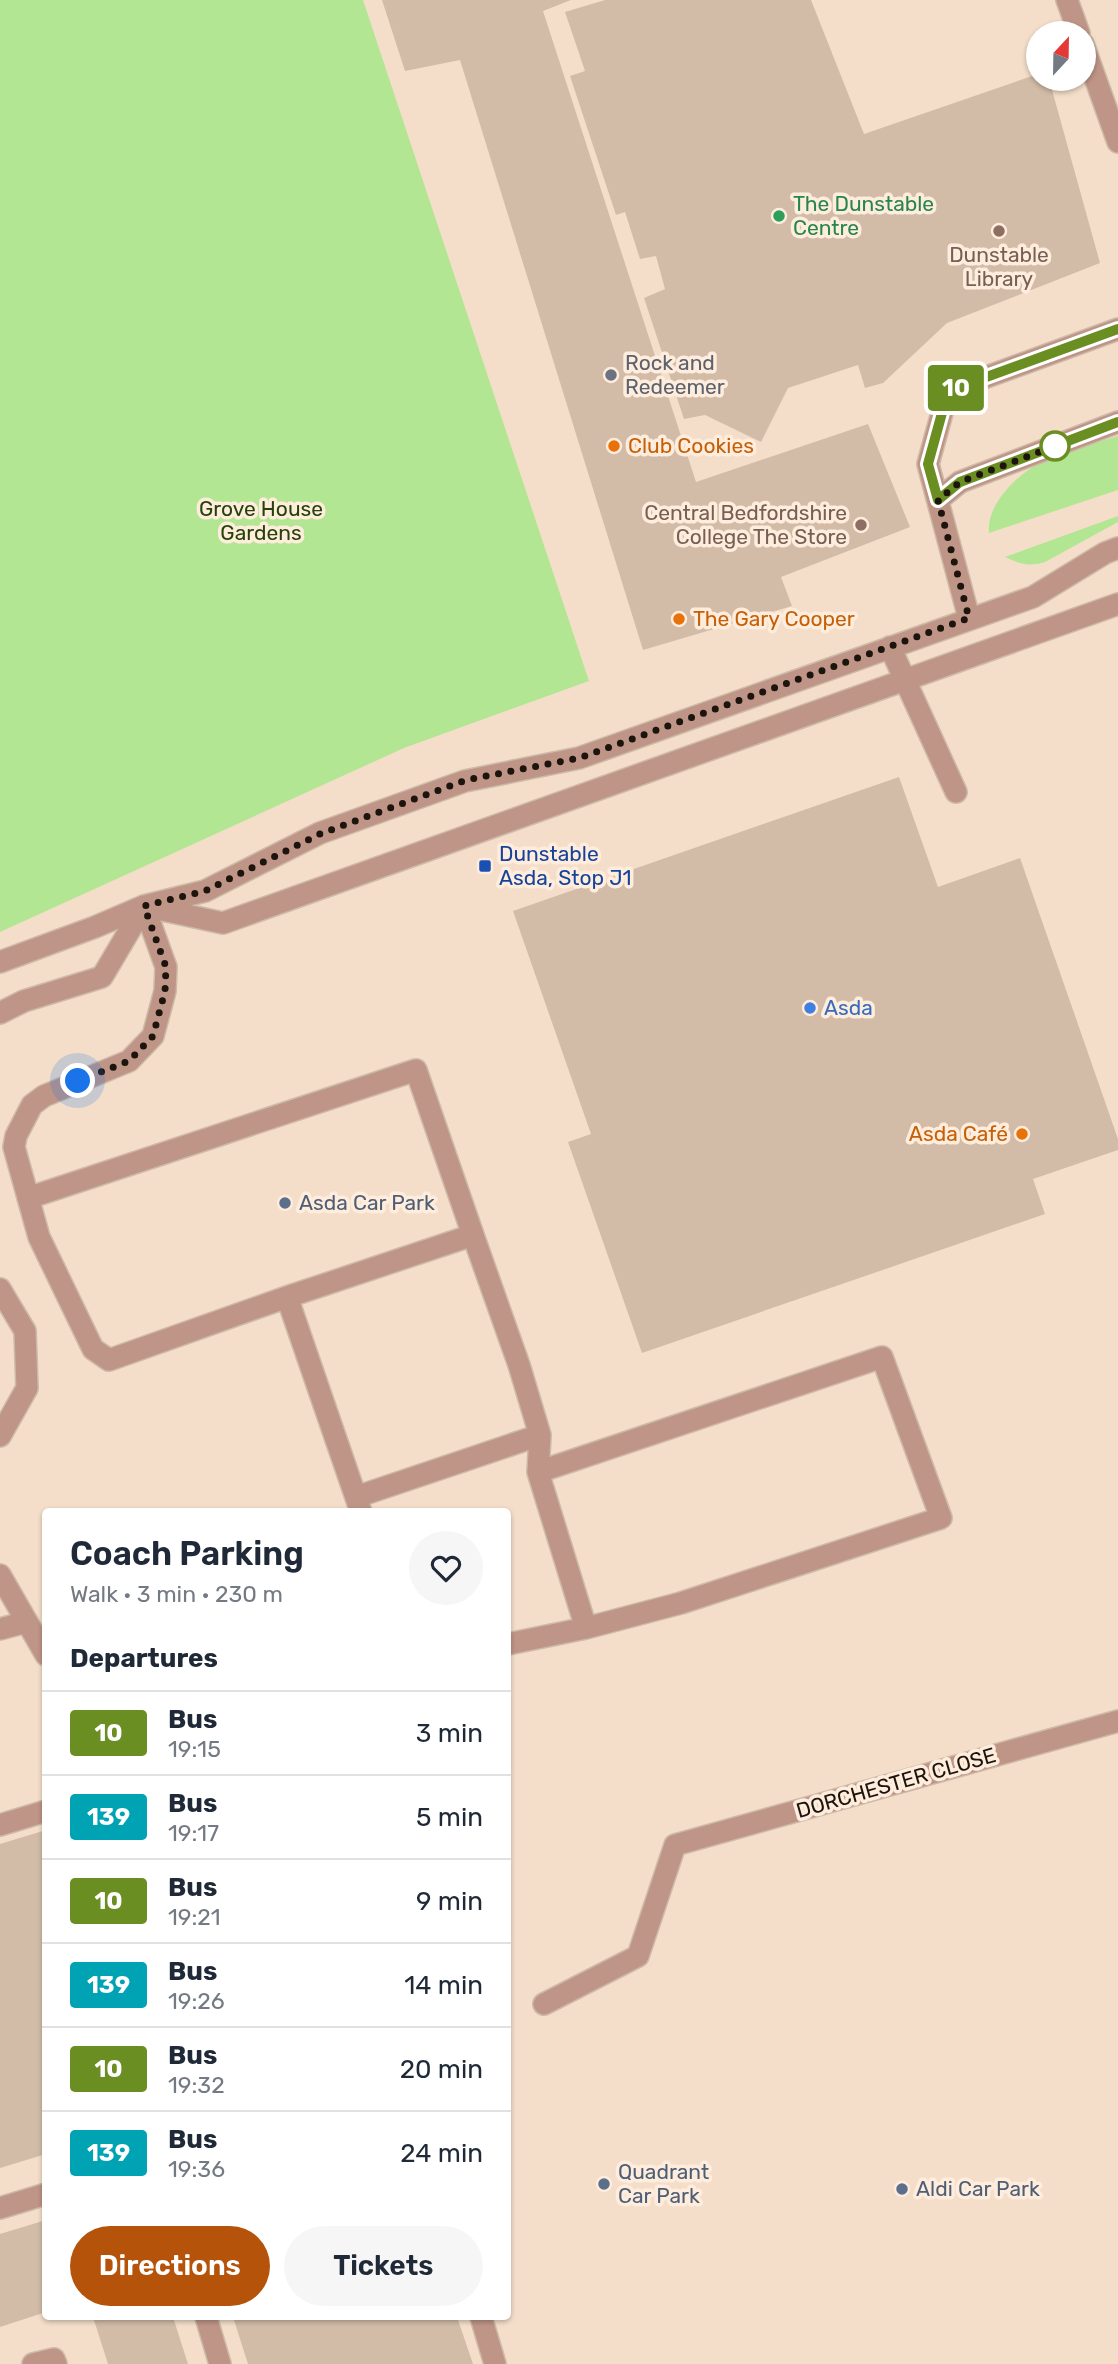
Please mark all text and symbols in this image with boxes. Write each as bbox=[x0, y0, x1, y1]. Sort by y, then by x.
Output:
north arrow bbox=[1026, 21, 1096, 91]
map controls bbox=[1026, 21, 1096, 91]
place label: The Dunstable Centre bbox=[793, 191, 934, 240]
marker: The Dunstable Centre bbox=[771, 208, 787, 224]
marker: Dunstable Library bbox=[991, 223, 1007, 239]
place label: Dunstable Library bbox=[949, 242, 1049, 291]
place label: Rock and Redeemer bbox=[625, 350, 725, 399]
line badge: 10 bbox=[925, 365, 988, 411]
marker: Rock and Redeemer bbox=[603, 367, 619, 383]
text: 10 bbox=[942, 374, 970, 402]
unlabelled marker bbox=[1040, 431, 1070, 461]
place label: Club Cookies bbox=[628, 433, 754, 458]
marker: Club Cookies bbox=[606, 438, 622, 454]
park label: Grove House Gardens bbox=[199, 496, 323, 545]
place label: Central Bedfordshire College The Store bbox=[644, 500, 847, 549]
marker: Central Bedfordshire College The Store bbox=[853, 517, 869, 533]
place label: The Gary Cooper bbox=[693, 606, 855, 631]
marker: The Gary Cooper bbox=[671, 611, 687, 627]
place label: Dunstable Asda, Stop J1 bbox=[499, 841, 632, 890]
marker: Dunstable Asda, Stop J1 bbox=[477, 858, 493, 874]
place label: Asda bbox=[824, 995, 873, 1020]
marker: Asda bbox=[802, 1000, 818, 1016]
your location bbox=[60, 1063, 95, 1098]
place label: Asda Café bbox=[909, 1121, 1008, 1146]
marker: Asda Café bbox=[1014, 1126, 1030, 1142]
place label: Asda Car Park bbox=[299, 1190, 435, 1215]
marker: Asda Car Park bbox=[277, 1195, 293, 1211]
button: heart bbox=[409, 1531, 483, 1605]
text: Coach Parking bbox=[70, 1534, 304, 1573]
text: Walk · 3 min · 230 m bbox=[70, 1580, 283, 1608]
text: Departures bbox=[70, 1643, 218, 1674]
text: Bus bbox=[168, 1704, 217, 1735]
text: 3 min bbox=[416, 1718, 483, 1749]
text: 10 bbox=[94, 1719, 123, 1747]
text: 19:15 bbox=[168, 1735, 221, 1763]
street label: DORCHESTER CLOSE bbox=[793, 1742, 999, 1823]
text: Bus bbox=[168, 1788, 217, 1819]
text: 5 min bbox=[416, 1802, 483, 1833]
text: 139 bbox=[87, 1803, 130, 1831]
text: 19:17 bbox=[168, 1819, 219, 1847]
text: Bus bbox=[168, 1872, 217, 1903]
text: 9 min bbox=[416, 1886, 483, 1917]
text: 10 bbox=[94, 1887, 123, 1915]
text: 19:21 bbox=[168, 1903, 221, 1931]
text: Bus bbox=[168, 1956, 217, 1987]
text: 14 min bbox=[404, 1970, 483, 2001]
text: 139 bbox=[87, 1971, 130, 1999]
text: 19:26 bbox=[168, 1987, 225, 2015]
text: Bus bbox=[168, 2040, 217, 2071]
text: 20 min bbox=[400, 2054, 483, 2085]
text: 10 bbox=[94, 2055, 123, 2083]
text: 19:32 bbox=[168, 2071, 225, 2099]
text: Bus bbox=[168, 2124, 217, 2155]
text: 24 min bbox=[400, 2138, 483, 2169]
text: 139 bbox=[87, 2139, 130, 2167]
text: 19:36 bbox=[168, 2155, 225, 2183]
place label: Quadrant Car Park bbox=[618, 2159, 709, 2208]
marker: Quadrant Car Park bbox=[596, 2176, 612, 2192]
place label: Aldi Car Park bbox=[916, 2176, 1040, 2201]
marker: Aldi Car Park bbox=[894, 2181, 910, 2197]
button: Directions bbox=[70, 2226, 270, 2306]
button: Tickets bbox=[284, 2226, 483, 2306]

